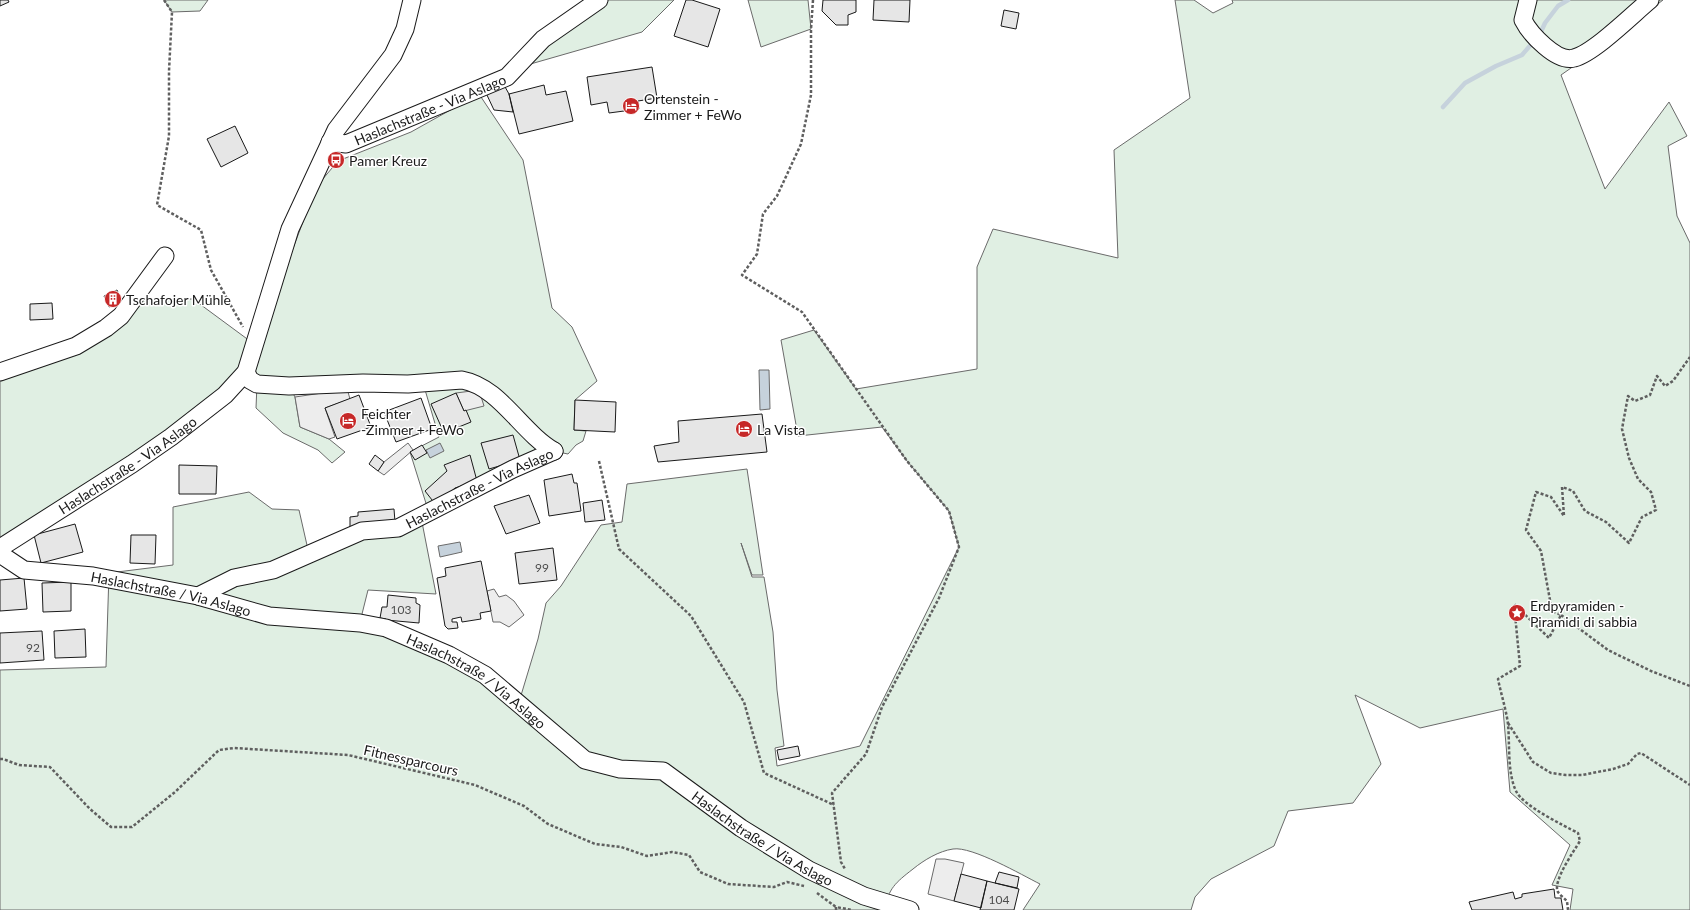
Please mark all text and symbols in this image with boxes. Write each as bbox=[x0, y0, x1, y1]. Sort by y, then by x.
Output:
street label: Haslachstraße - Via Aslago bbox=[352, 70, 508, 148]
place label: Ortenstein - Zimmer + FeWo bbox=[644, 90, 742, 123]
hotel icon: Ortenstein - Zimmer + FeWo bbox=[621, 96, 641, 116]
bus stop icon: Pamer Kreuz bbox=[326, 150, 346, 170]
place label: Pamer Kreuz bbox=[349, 152, 427, 169]
building icon: Tschafojer Mühle bbox=[103, 289, 123, 309]
place label: Tschafojer Mühle bbox=[126, 291, 231, 308]
place label: Feichter -Zimmer + FeWo bbox=[361, 405, 464, 438]
hotel icon: Feichter -Zimmer + FeWo bbox=[338, 411, 358, 431]
street label: Haslachstraße - Via Aslago bbox=[55, 412, 199, 517]
hotel icon: La Vista bbox=[734, 419, 754, 439]
place label: La Vista bbox=[757, 421, 805, 438]
street label: Haslachstraße - Via Aslago bbox=[402, 444, 556, 531]
house number: 99 bbox=[535, 560, 549, 575]
street label: Haslachstraße / Via Aslago bbox=[89, 567, 253, 619]
place label: Erdpyramiden - Piramidi di sabbia bbox=[1530, 597, 1637, 630]
house number: 103 bbox=[391, 602, 411, 617]
place icon: Erdpyramiden - Piramidi di sabbia bbox=[1507, 603, 1527, 623]
street label: Haslachstraße / Via Aslago bbox=[404, 629, 550, 732]
house number: 92 bbox=[26, 640, 40, 655]
street label: Fitnessparcours bbox=[362, 741, 460, 779]
street label: Haslachstraße / Via Aslago bbox=[689, 787, 836, 889]
house number: 104 bbox=[989, 892, 1009, 907]

